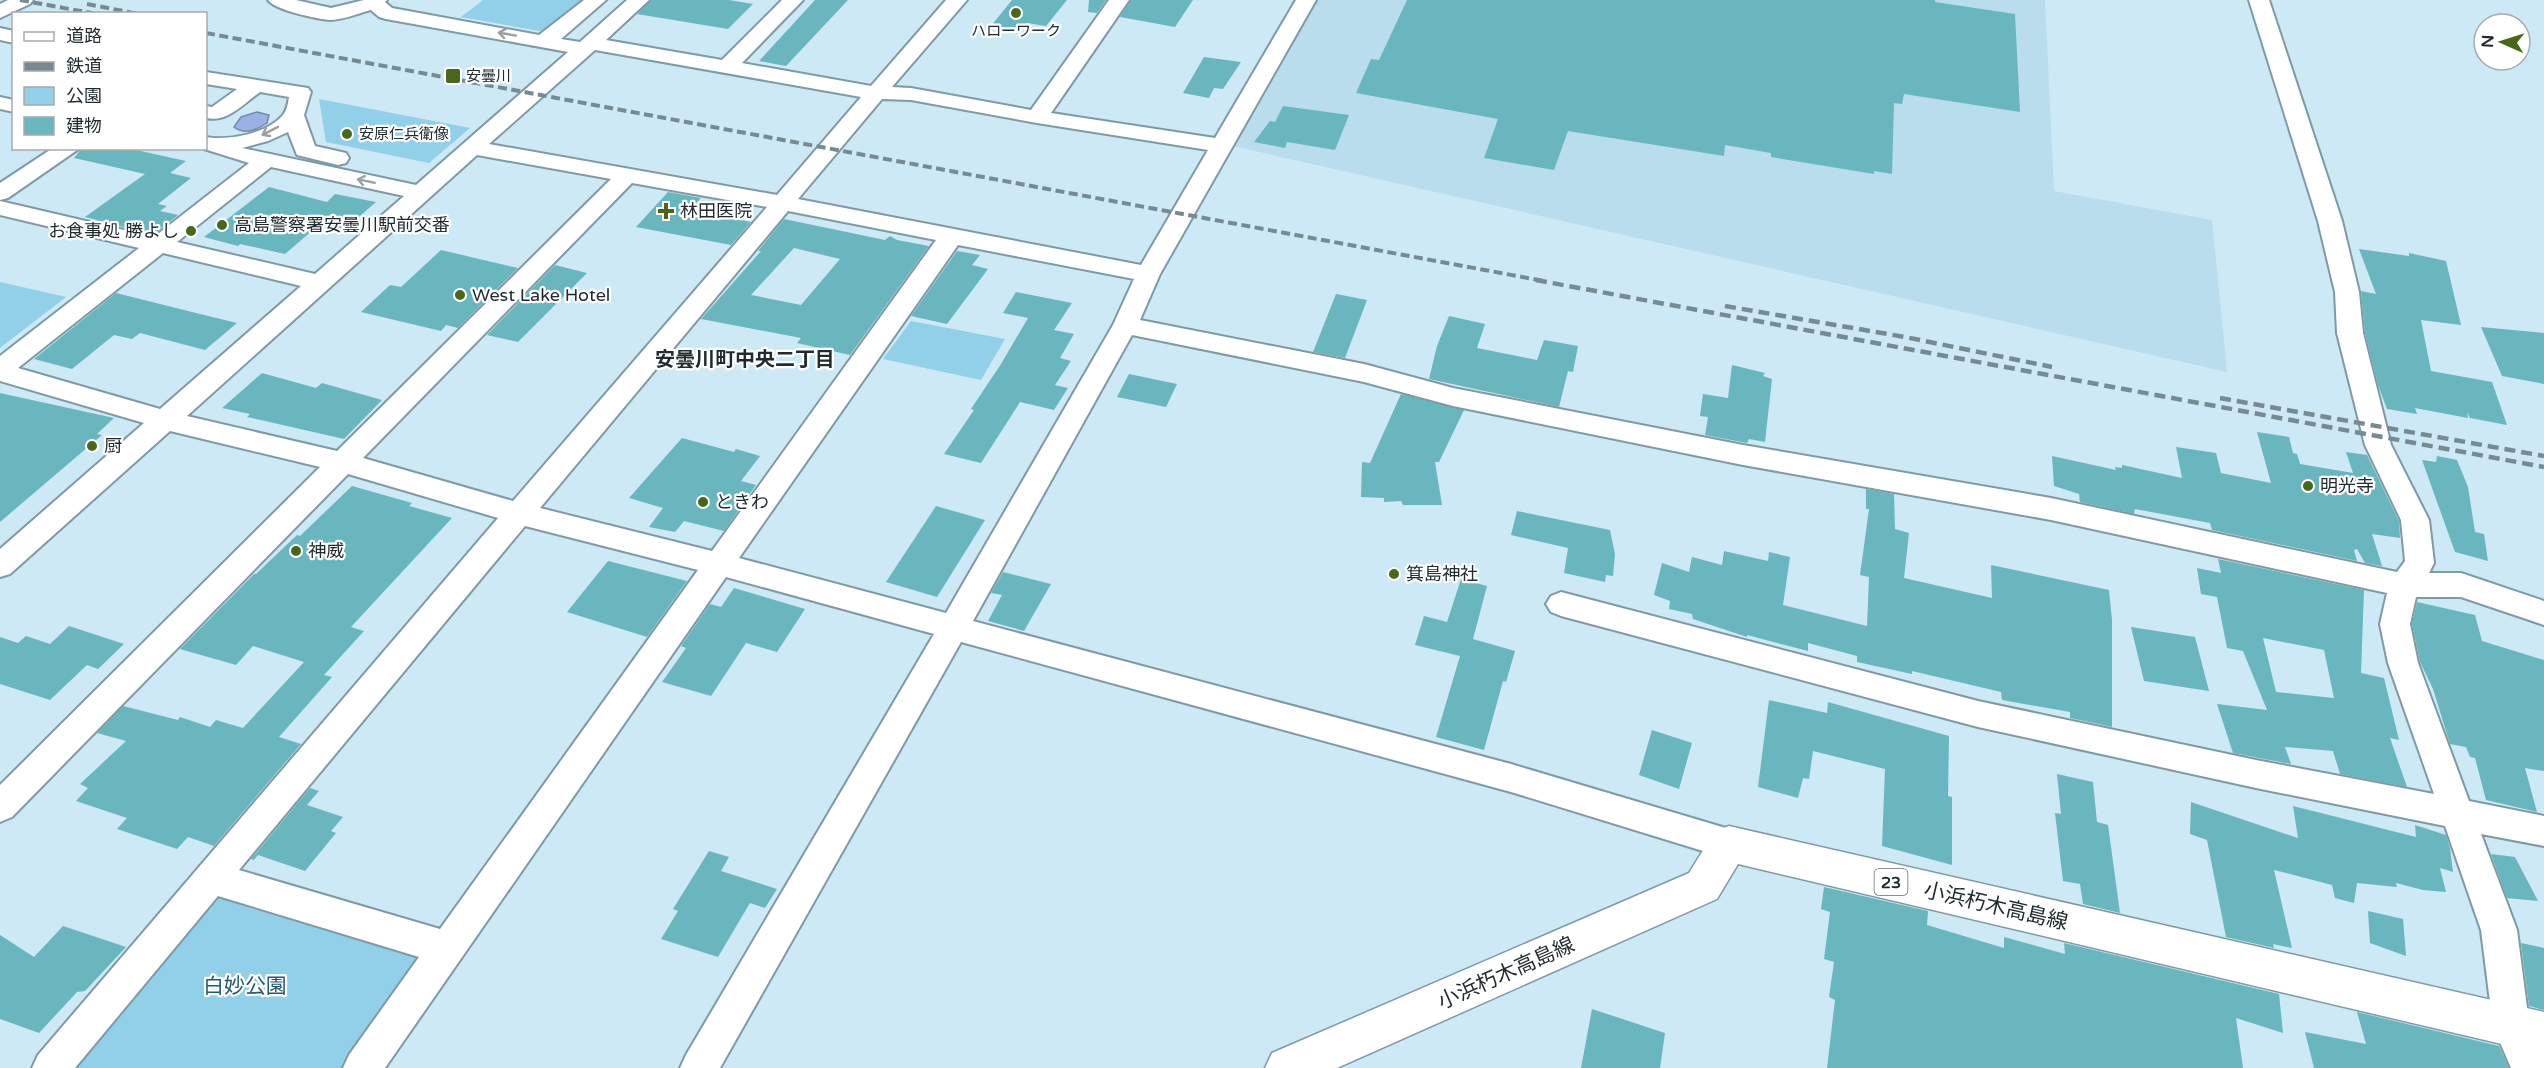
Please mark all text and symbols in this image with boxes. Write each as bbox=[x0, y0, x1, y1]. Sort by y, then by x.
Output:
marker: ハローワーク bbox=[1009, 6, 1023, 20]
legend bbox=[12, 12, 207, 150]
north arrow bbox=[2472, 12, 2532, 72]
place label: ハローワーク bbox=[971, 22, 1061, 40]
text: 道路 bbox=[66, 25, 102, 47]
one-way arrow bbox=[498, 28, 517, 39]
text: N bbox=[2478, 34, 2498, 48]
text: 鉄道 bbox=[66, 55, 102, 77]
marker: 安曇川 bbox=[444, 67, 462, 85]
place label: 安曇川 bbox=[466, 67, 511, 85]
text: 公園 bbox=[66, 85, 102, 107]
text: 建物 bbox=[66, 115, 102, 137]
place label: 安原仁兵衛像 bbox=[359, 125, 449, 143]
one-way arrow bbox=[261, 126, 279, 138]
marker: 安原仁兵衛像 bbox=[340, 127, 354, 141]
one-way arrow bbox=[357, 174, 376, 186]
place label: 林田医院 bbox=[680, 200, 752, 222]
marker: 林田医院 bbox=[657, 202, 675, 220]
place label: 高島警察署安曇川駅前交番 bbox=[234, 214, 450, 236]
marker: 高島警察署安曇川駅前交番 bbox=[215, 218, 229, 232]
place label: お食事処 勝よし bbox=[48, 220, 179, 242]
marker: お食事処 勝よし bbox=[184, 224, 198, 238]
place label: West Lake Hotel bbox=[472, 284, 610, 306]
marker: West Lake Hotel bbox=[453, 288, 467, 302]
district label: 安曇川町中央二丁目 bbox=[655, 348, 835, 372]
place label: 厨 bbox=[104, 435, 122, 457]
marker: 厨 bbox=[85, 439, 99, 453]
place label: 明光寺 bbox=[2320, 475, 2374, 497]
marker: 明光寺 bbox=[2301, 479, 2315, 493]
place label: ときわ bbox=[715, 491, 769, 513]
marker: ときわ bbox=[696, 495, 710, 509]
place label: 神威 bbox=[308, 540, 344, 562]
marker: 神威 bbox=[289, 544, 303, 558]
place label: 箕島神社 bbox=[1406, 563, 1478, 585]
marker: 箕島神社 bbox=[1387, 567, 1401, 581]
road number: 23 bbox=[1874, 869, 1908, 895]
street label: 小浜朽木高島線 bbox=[1921, 878, 2070, 935]
street label: 小浜朽木高島線 bbox=[1434, 932, 1578, 1015]
park label: 白妙公園 bbox=[203, 974, 287, 999]

